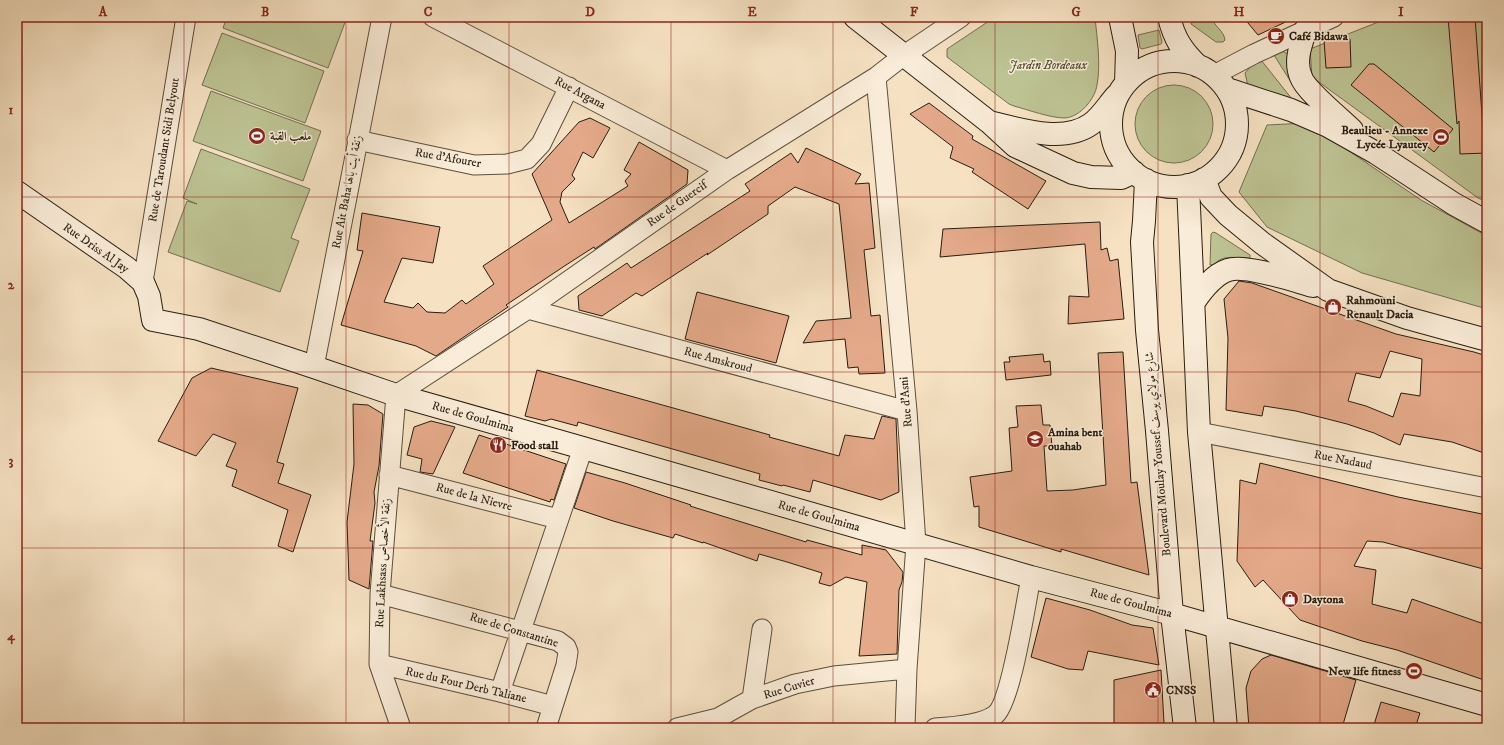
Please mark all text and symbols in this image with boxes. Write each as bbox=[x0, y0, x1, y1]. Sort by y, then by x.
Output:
text: A bbox=[98, 4, 108, 20]
text: B bbox=[261, 4, 269, 20]
text: C bbox=[424, 4, 433, 20]
text: D bbox=[585, 4, 595, 20]
text: E bbox=[747, 4, 757, 20]
text: F bbox=[910, 4, 919, 20]
text: G bbox=[1071, 4, 1081, 20]
text: H bbox=[1234, 4, 1245, 20]
text: I bbox=[1398, 4, 1404, 20]
cafe icon: Café Bidawa bbox=[1266, 26, 1286, 46]
place label: Café Bidawa bbox=[1289, 29, 1349, 44]
park label: Jardin Bordeaux bbox=[1009, 58, 1088, 73]
street label: Rue Argana bbox=[552, 73, 609, 113]
street label: Rue de Taroudant Sidi Belyout bbox=[145, 77, 183, 223]
text: 1 bbox=[9, 102, 14, 118]
place label: Beaulieu - Annexe Lycée Lyautey bbox=[1341, 123, 1428, 152]
sports icon: ملعب القبة bbox=[247, 126, 267, 146]
sports icon: Beaulieu - Annexe Lycée Lyautey bbox=[1431, 127, 1451, 147]
place label: ملعب القبة bbox=[270, 129, 312, 144]
street label: Rue Ait Baha زنقة أيت باها bbox=[328, 134, 365, 250]
street label: Rue d'Afourer bbox=[414, 145, 483, 171]
street label: Rue de Guercif bbox=[644, 176, 712, 230]
street label: Rue Driss Al Jay bbox=[60, 220, 132, 277]
text: 2 bbox=[8, 277, 15, 293]
place label: Rahmouni Renault Dacia bbox=[1346, 293, 1414, 322]
shop icon: Rahmouni Renault Dacia bbox=[1323, 297, 1343, 317]
street label: Rue Amskroud bbox=[682, 344, 754, 376]
street label: Boulevard Moulay Youssef شارع مولاي يوسف bbox=[1142, 351, 1177, 557]
street label: Rue d'Asni bbox=[896, 376, 916, 428]
street label: Rue de Goulmima bbox=[430, 398, 517, 436]
place label: Amina bent ouahab bbox=[1047, 425, 1102, 454]
school or university icon: Amina bent ouahab bbox=[1025, 429, 1045, 449]
restaurant icon: Food stall bbox=[488, 435, 508, 455]
place label: Food stall bbox=[511, 438, 559, 453]
street label: Rue Nadaud bbox=[1313, 447, 1373, 473]
text: 3 bbox=[9, 453, 14, 469]
street label: Rue de la Nievre bbox=[434, 480, 514, 514]
street label: Rue Lakhsass زنقة الأخصاص bbox=[370, 497, 394, 628]
street label: Rue de Goulmima bbox=[776, 497, 863, 535]
street label: Rue de Goulmima bbox=[1088, 585, 1175, 621]
shop icon: Daytona bbox=[1280, 589, 1300, 609]
place label: Daytona bbox=[1303, 592, 1345, 607]
street label: Rue de Constantine bbox=[468, 609, 560, 651]
text: 4 bbox=[6, 628, 15, 645]
sports icon: New life fitness bbox=[1404, 661, 1424, 681]
street label: Rue du Four Derb Taliane bbox=[404, 664, 528, 706]
place label: New life fitness bbox=[1328, 664, 1401, 679]
street label: Rue Cuvier bbox=[762, 673, 817, 703]
public building icon: CNSS bbox=[1143, 680, 1163, 700]
place label: CNSS bbox=[1166, 683, 1196, 698]

